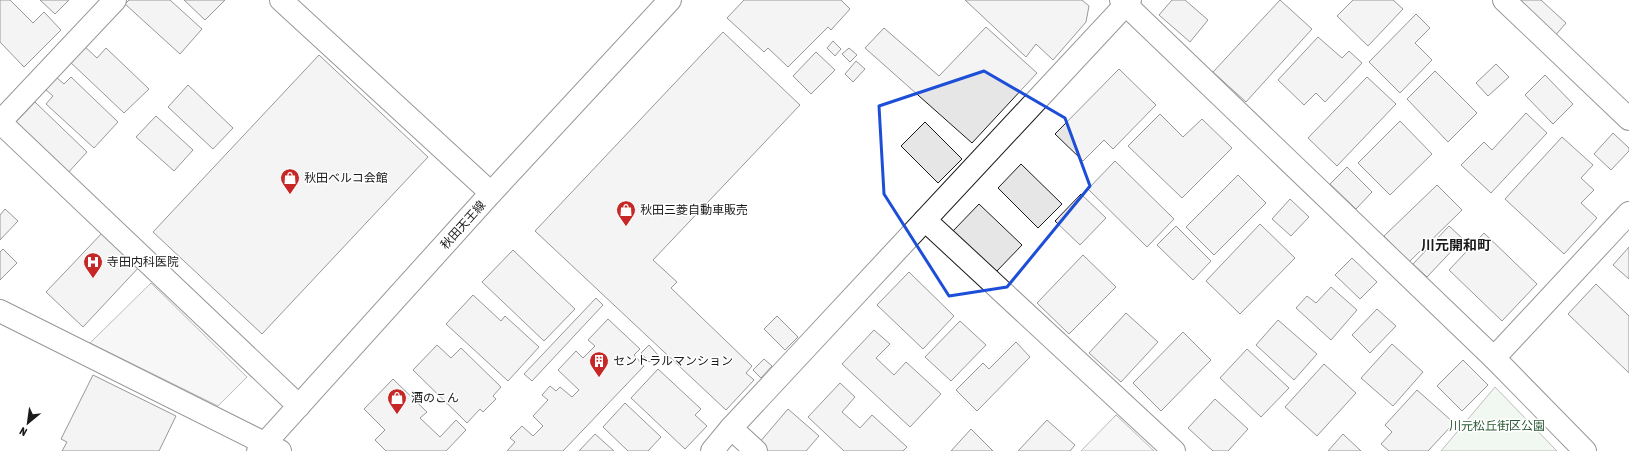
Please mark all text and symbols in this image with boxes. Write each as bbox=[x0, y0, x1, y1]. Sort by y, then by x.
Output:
shop icon: 秋田ベルコ会館 bbox=[279, 167, 301, 195]
place label: 秋田ベルコ会館 bbox=[304, 171, 388, 185]
street label: 秋田天王線 bbox=[438, 198, 488, 252]
shop icon: 秋田三菱自動車販売 bbox=[615, 199, 637, 227]
place label: 秋田三菱自動車販売 bbox=[640, 203, 748, 217]
district label: 川元開和町 bbox=[1421, 237, 1491, 253]
hospital icon: 寺田内科医院 bbox=[82, 251, 104, 279]
place label: 寺田内科医院 bbox=[107, 255, 179, 269]
building icon: セントラルマンション bbox=[588, 350, 610, 378]
place label: セントラルマンション bbox=[613, 354, 733, 368]
shop icon: 酒のこん bbox=[386, 387, 408, 415]
place label: 酒のこん bbox=[411, 391, 459, 405]
north arrow bbox=[8, 403, 48, 443]
park label: 川元松丘街区公園 bbox=[1449, 419, 1545, 433]
text: N bbox=[17, 425, 29, 439]

